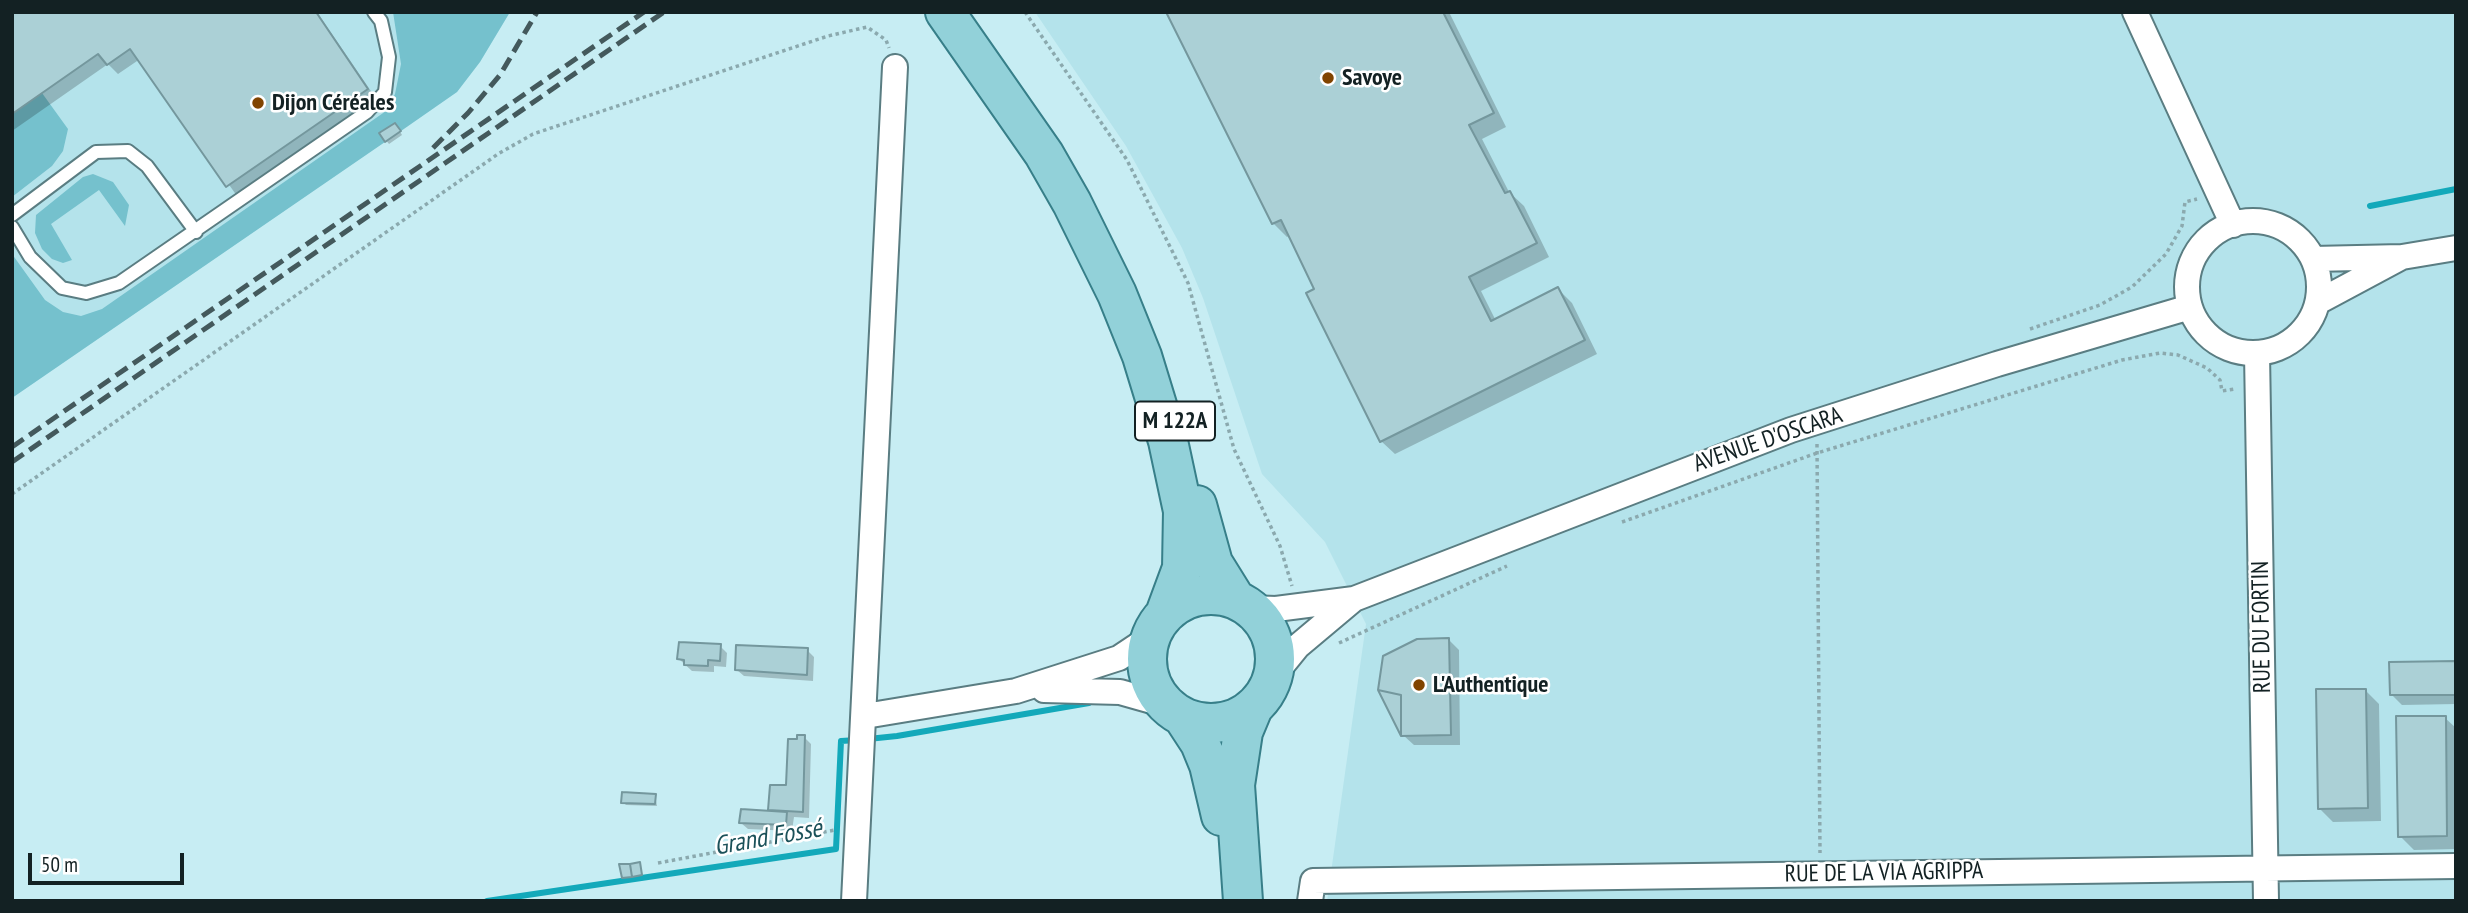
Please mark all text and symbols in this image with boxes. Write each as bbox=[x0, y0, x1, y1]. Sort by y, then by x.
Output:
place label: Savoye bbox=[1342, 64, 1402, 92]
marker: Savoye bbox=[1320, 70, 1336, 86]
place label: Dijon Céréales bbox=[272, 89, 394, 117]
marker: Dijon Céréales bbox=[250, 95, 266, 111]
street label: AVENUE D'OSCARA bbox=[1690, 401, 1846, 479]
road number: M 122A bbox=[1135, 402, 1215, 440]
street label: RUE DU FORTIN bbox=[2246, 561, 2278, 693]
place label: L'Authentique bbox=[1433, 671, 1548, 699]
marker: L'Authentique bbox=[1411, 677, 1427, 693]
water label: Grand Fossé bbox=[712, 813, 824, 863]
scale bar bbox=[32, 839, 187, 883]
text: 50 m bbox=[41, 851, 78, 878]
street label: RUE DE LA VIA AGRIPPA bbox=[1784, 857, 1984, 889]

